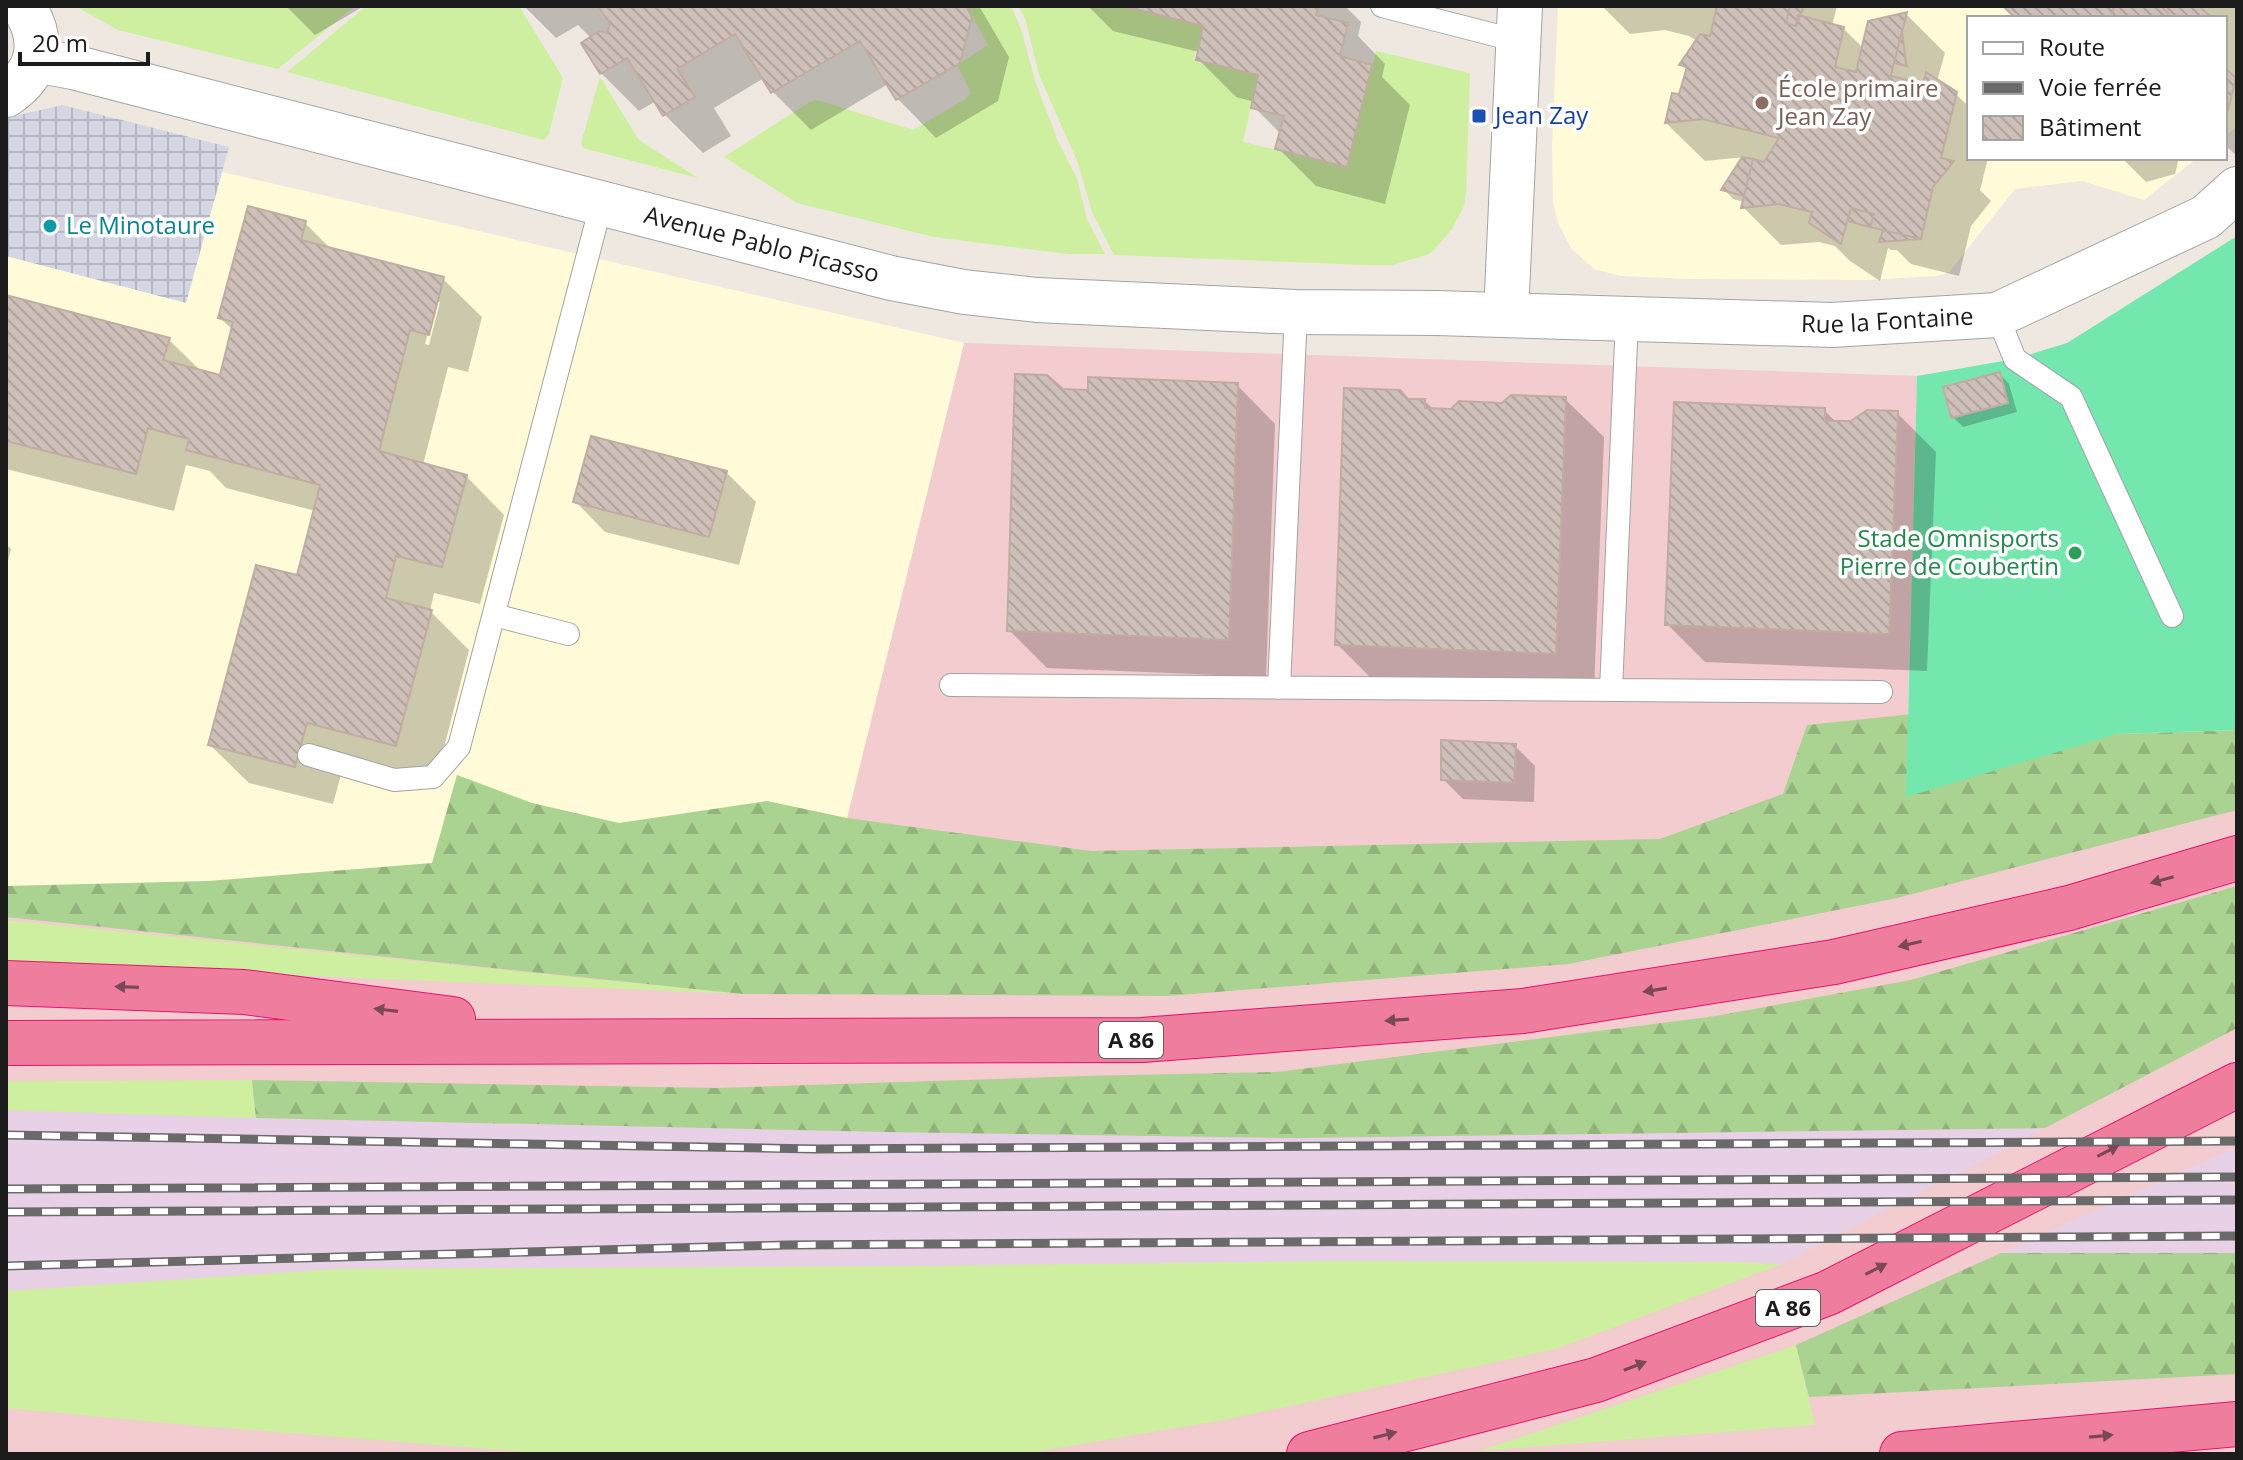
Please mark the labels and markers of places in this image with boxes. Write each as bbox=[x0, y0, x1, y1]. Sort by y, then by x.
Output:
place label: École primaire Jean Zay bbox=[1776, 71, 1939, 132]
marker: École primaire Jean Zay bbox=[1753, 94, 1771, 112]
place label: Jean Zay bbox=[1493, 98, 1589, 131]
marker: Jean Zay bbox=[1470, 107, 1488, 125]
place label: Le Minotaure bbox=[66, 208, 215, 241]
marker: Le Minotaure bbox=[41, 217, 59, 235]
place label: Stade Omnisports Pierre de Coubertin bbox=[1840, 521, 2059, 582]
marker: Stade Omnisports Pierre de Coubertin bbox=[2066, 544, 2084, 562]

